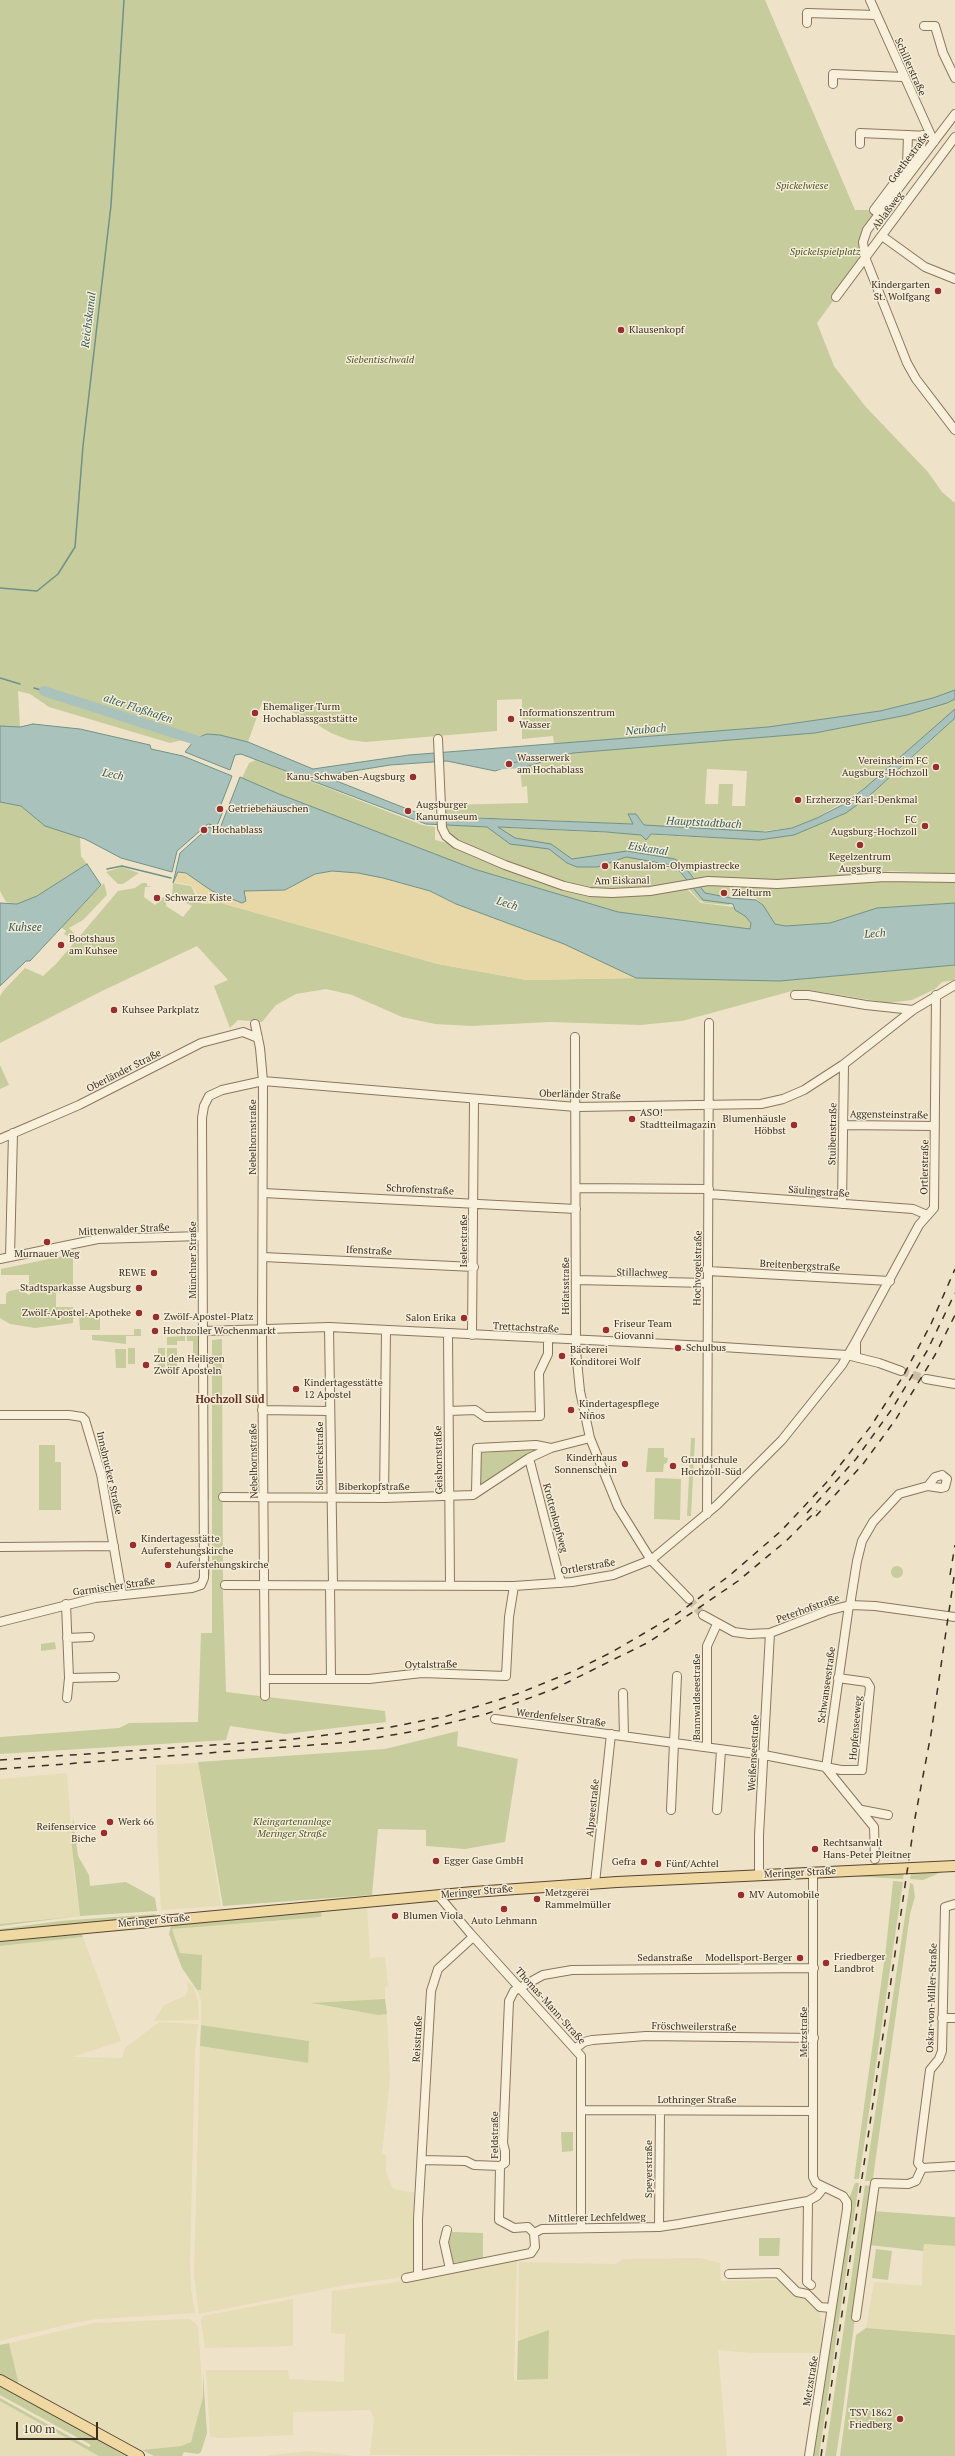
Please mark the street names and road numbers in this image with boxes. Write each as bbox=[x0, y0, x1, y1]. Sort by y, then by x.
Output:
street label: Schillerstraße bbox=[892, 36, 928, 98]
street label: Goethestraße bbox=[886, 130, 932, 186]
street label: Ablaßweg bbox=[870, 190, 906, 232]
street label: Am Eiskanal bbox=[594, 875, 650, 887]
street label: Oberländer Straße bbox=[85, 1047, 163, 1095]
street label: Oberländer Straße bbox=[539, 1088, 621, 1102]
street label: Nebelhornstraße bbox=[247, 1099, 259, 1175]
street label: Stuibenstraße bbox=[826, 1103, 840, 1165]
street label: Aggensteinstraße bbox=[850, 1108, 928, 1122]
street label: Ortlerstraße bbox=[919, 1139, 931, 1195]
street label: Schrofenstraße bbox=[386, 1182, 454, 1198]
street label: Säulingstraße bbox=[788, 1184, 850, 1200]
street label: Iselerstraße bbox=[458, 1214, 470, 1268]
street label: Münchner Straße bbox=[187, 1221, 199, 1299]
street label: Mittenwalder Straße bbox=[78, 1222, 170, 1238]
street label: Hochvogelstraße bbox=[691, 1230, 705, 1306]
street label: Ifenstraße bbox=[346, 1244, 392, 1258]
street label: Höfatsstraße bbox=[560, 1257, 572, 1315]
street label: Breitenbergstraße bbox=[759, 1258, 841, 1274]
street label: Stillachweg bbox=[616, 1267, 668, 1279]
street label: Trettachstraße bbox=[493, 1320, 559, 1336]
street label: Söllereckstraße bbox=[314, 1422, 326, 1490]
street label: Nebelhornstraße bbox=[247, 1423, 261, 1499]
street label: Geishornstraße bbox=[432, 1426, 446, 1494]
street label: Innsbrucker Straße bbox=[94, 1430, 124, 1516]
street label: Biberkopfstraße bbox=[338, 1481, 410, 1493]
street label: Krottenkopfweg bbox=[540, 1482, 570, 1554]
street label: Ortlerstraße bbox=[560, 1556, 616, 1578]
street label: Garmischer Straße bbox=[72, 1575, 156, 1599]
street label: Peterhofstraße bbox=[775, 1592, 841, 1626]
street label: Schwanseestraße bbox=[816, 1646, 838, 1724]
street label: Bannwaldseestraße bbox=[691, 1654, 703, 1740]
street label: Oytalstraße bbox=[405, 1659, 457, 1671]
street label: Hopfenseeweg bbox=[847, 1695, 865, 1761]
street label: Werdenfelser Straße bbox=[515, 1707, 607, 1729]
street label: Weißenseestraße bbox=[746, 1714, 762, 1792]
street label: Alpseestraße bbox=[584, 1778, 602, 1838]
street label: Meringer Straße bbox=[764, 1865, 836, 1881]
street label: Meringer Straße bbox=[440, 1883, 514, 1901]
street label: Meringer Straße bbox=[117, 1912, 191, 1930]
street label: Oskar-von-Miller-Straße bbox=[924, 1943, 940, 2053]
street label: Sedanstraße bbox=[637, 1952, 693, 1964]
street label: Thomas-Mann-Straße bbox=[512, 1965, 588, 2047]
street label: Metzstraße bbox=[798, 2007, 810, 2057]
street label: Reisstraße bbox=[411, 2015, 425, 2063]
street label: Fröschweilerstraße bbox=[651, 2020, 737, 2034]
street label: Lothringer Straße bbox=[657, 2094, 737, 2106]
street label: Feldstraße bbox=[489, 2111, 501, 2159]
street label: Speyerstraße bbox=[643, 2140, 655, 2198]
street label: Mittlerer Lechfeldweg bbox=[548, 2211, 646, 2225]
street label: Metzstraße bbox=[801, 2355, 821, 2407]

